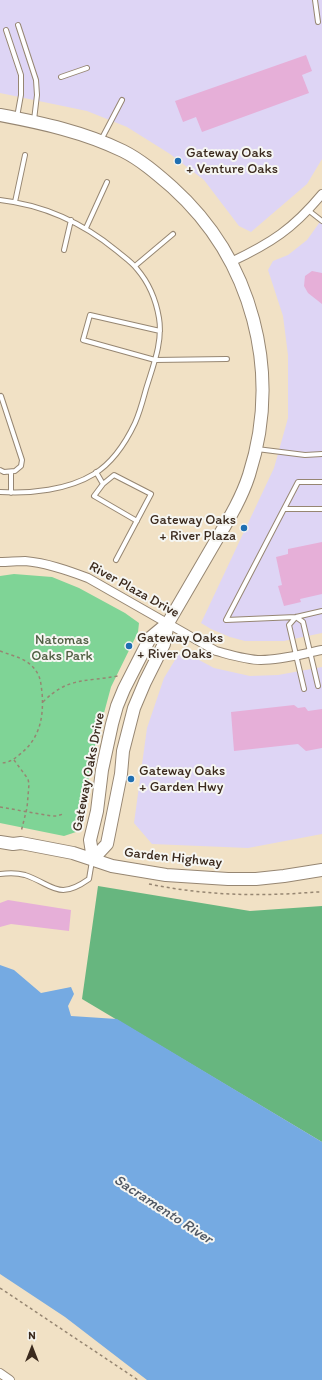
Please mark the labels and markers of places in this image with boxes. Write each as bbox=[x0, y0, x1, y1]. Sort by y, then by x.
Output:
place label: Gateway Oaks + Venture Oaks bbox=[186, 145, 278, 178]
marker: Gateway Oaks + Venture Oaks bbox=[173, 156, 183, 166]
place label: Gateway Oaks + River Plaza bbox=[150, 512, 236, 544]
marker: Gateway Oaks + River Plaza bbox=[239, 523, 249, 533]
place label: Gateway Oaks + River Oaks bbox=[137, 630, 223, 662]
marker: Gateway Oaks + River Oaks bbox=[124, 641, 134, 651]
place label: Gateway Oaks + Garden Hwy bbox=[139, 763, 225, 796]
marker: Gateway Oaks + Garden Hwy bbox=[126, 774, 136, 784]

